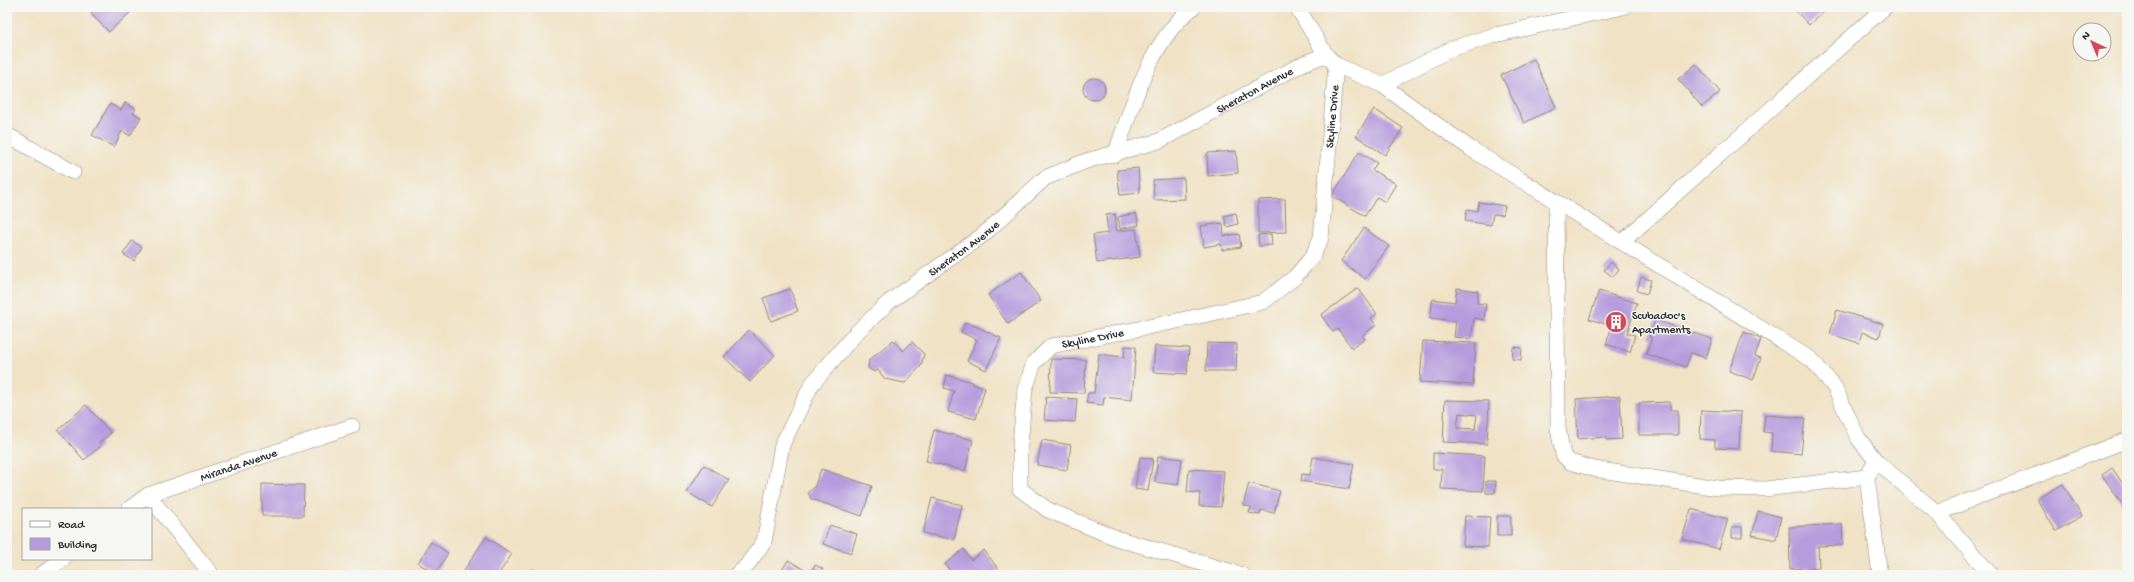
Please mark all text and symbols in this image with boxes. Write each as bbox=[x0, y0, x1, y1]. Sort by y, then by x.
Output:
north arrow bbox=[2072, 22, 2112, 62]
text: N bbox=[2080, 29, 2093, 43]
street label: Sheraton Avenue bbox=[1215, 65, 1297, 118]
street label: Skyline Drive bbox=[1324, 84, 1343, 149]
street label: Sheraton Avenue bbox=[927, 218, 1004, 281]
building icon: Scubadoc's Apartments bbox=[1603, 309, 1629, 335]
place label: Scubadoc's Apartments bbox=[1632, 310, 1691, 338]
street label: Skyline Drive bbox=[1061, 327, 1126, 353]
street label: Miranda Avenue bbox=[199, 447, 280, 486]
legend bbox=[22, 508, 152, 560]
text: Road bbox=[58, 519, 85, 533]
text: Building bbox=[57, 539, 97, 553]

